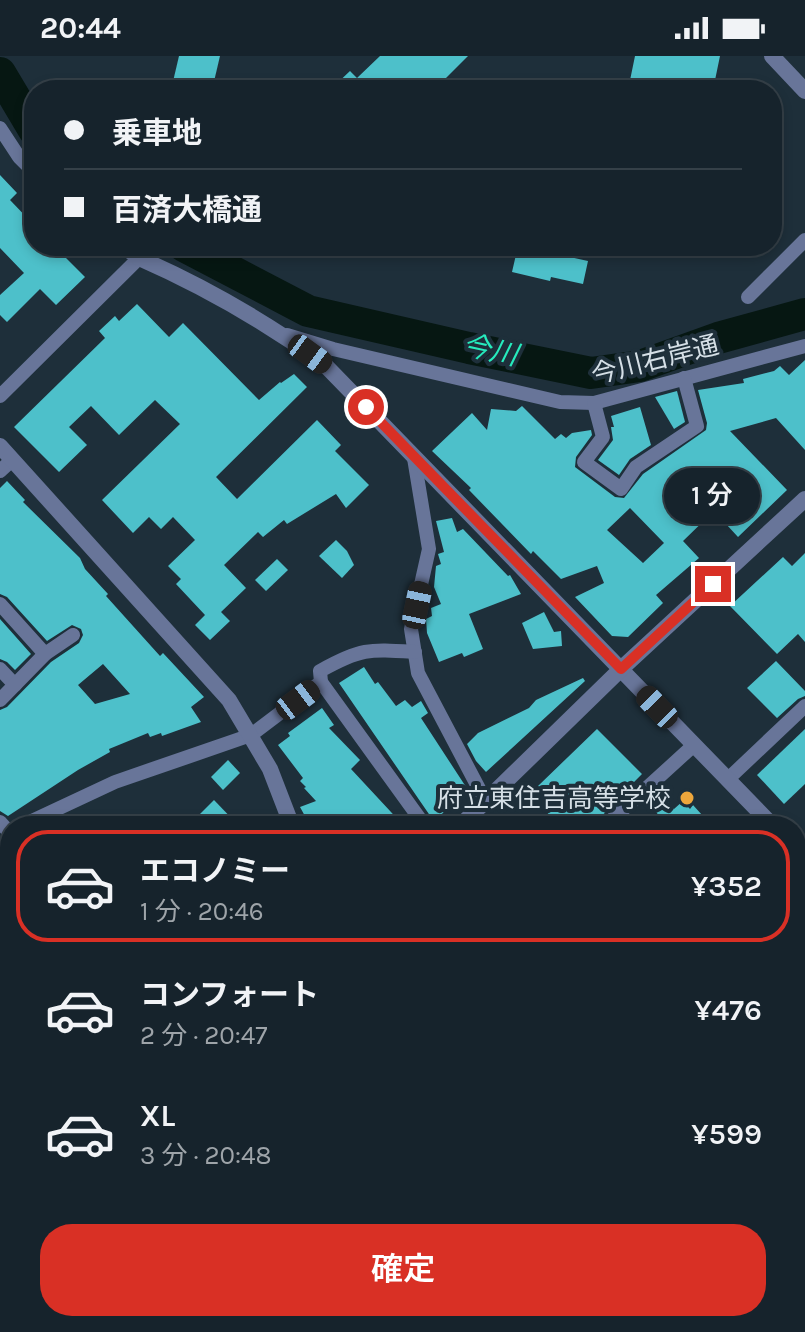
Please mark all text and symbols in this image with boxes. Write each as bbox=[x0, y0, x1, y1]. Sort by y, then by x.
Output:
text: 20:44 bbox=[40, 10, 121, 46]
text: 乗車地 bbox=[112, 115, 202, 151]
text: 百済大橋通 bbox=[112, 192, 262, 228]
water label: 今川 bbox=[459, 328, 524, 373]
street label: 今川右岸通 bbox=[588, 329, 722, 391]
car bbox=[284, 330, 336, 378]
route start bbox=[348, 389, 384, 425]
callout: 1 分 bbox=[665, 468, 761, 524]
text: 1 分 bbox=[691, 480, 733, 511]
route end bbox=[695, 566, 731, 602]
car bbox=[400, 579, 434, 631]
car bbox=[272, 676, 324, 724]
car bbox=[632, 681, 682, 733]
place label: 府立東住吉高等学校 bbox=[437, 783, 671, 814]
marker: 府立東住吉高等学校 bbox=[678, 789, 696, 807]
icon: car bbox=[44, 850, 116, 922]
text: エコノミー bbox=[140, 853, 290, 889]
text: ¥352 bbox=[691, 868, 762, 904]
text: 1 分 · 20:46 bbox=[140, 896, 264, 927]
icon: car bbox=[44, 974, 116, 1046]
text: コンフォート bbox=[140, 977, 319, 1013]
text: ¥476 bbox=[695, 992, 762, 1028]
text: 2 分 · 20:47 bbox=[140, 1020, 267, 1051]
icon: car bbox=[44, 1098, 116, 1170]
text: XL bbox=[140, 1098, 175, 1134]
text: ¥599 bbox=[691, 1116, 762, 1152]
text: 3 分 · 20:48 bbox=[140, 1140, 272, 1171]
button: 確定 bbox=[40, 1224, 766, 1316]

